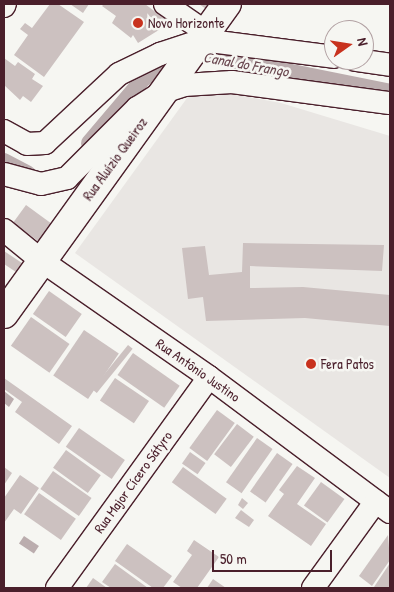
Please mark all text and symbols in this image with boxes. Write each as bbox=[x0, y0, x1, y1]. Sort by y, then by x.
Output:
place label: Novo Horizonte bbox=[148, 15, 225, 31]
marker: Novo Horizonte bbox=[132, 17, 144, 29]
north arrow bbox=[324, 20, 374, 70]
text: N bbox=[353, 36, 373, 47]
water label: Canal do Frango bbox=[202, 48, 290, 80]
street label: Rua Aluízio Queiroz bbox=[79, 114, 151, 204]
street label: Rua Antônio Justino bbox=[153, 335, 243, 405]
place label: Fera Patos bbox=[321, 356, 374, 372]
marker: Fera Patos bbox=[305, 358, 317, 370]
street label: Rua Major Cícero Sátyro bbox=[90, 428, 176, 536]
scale bar bbox=[214, 540, 334, 572]
text: 50 m bbox=[220, 548, 247, 569]

